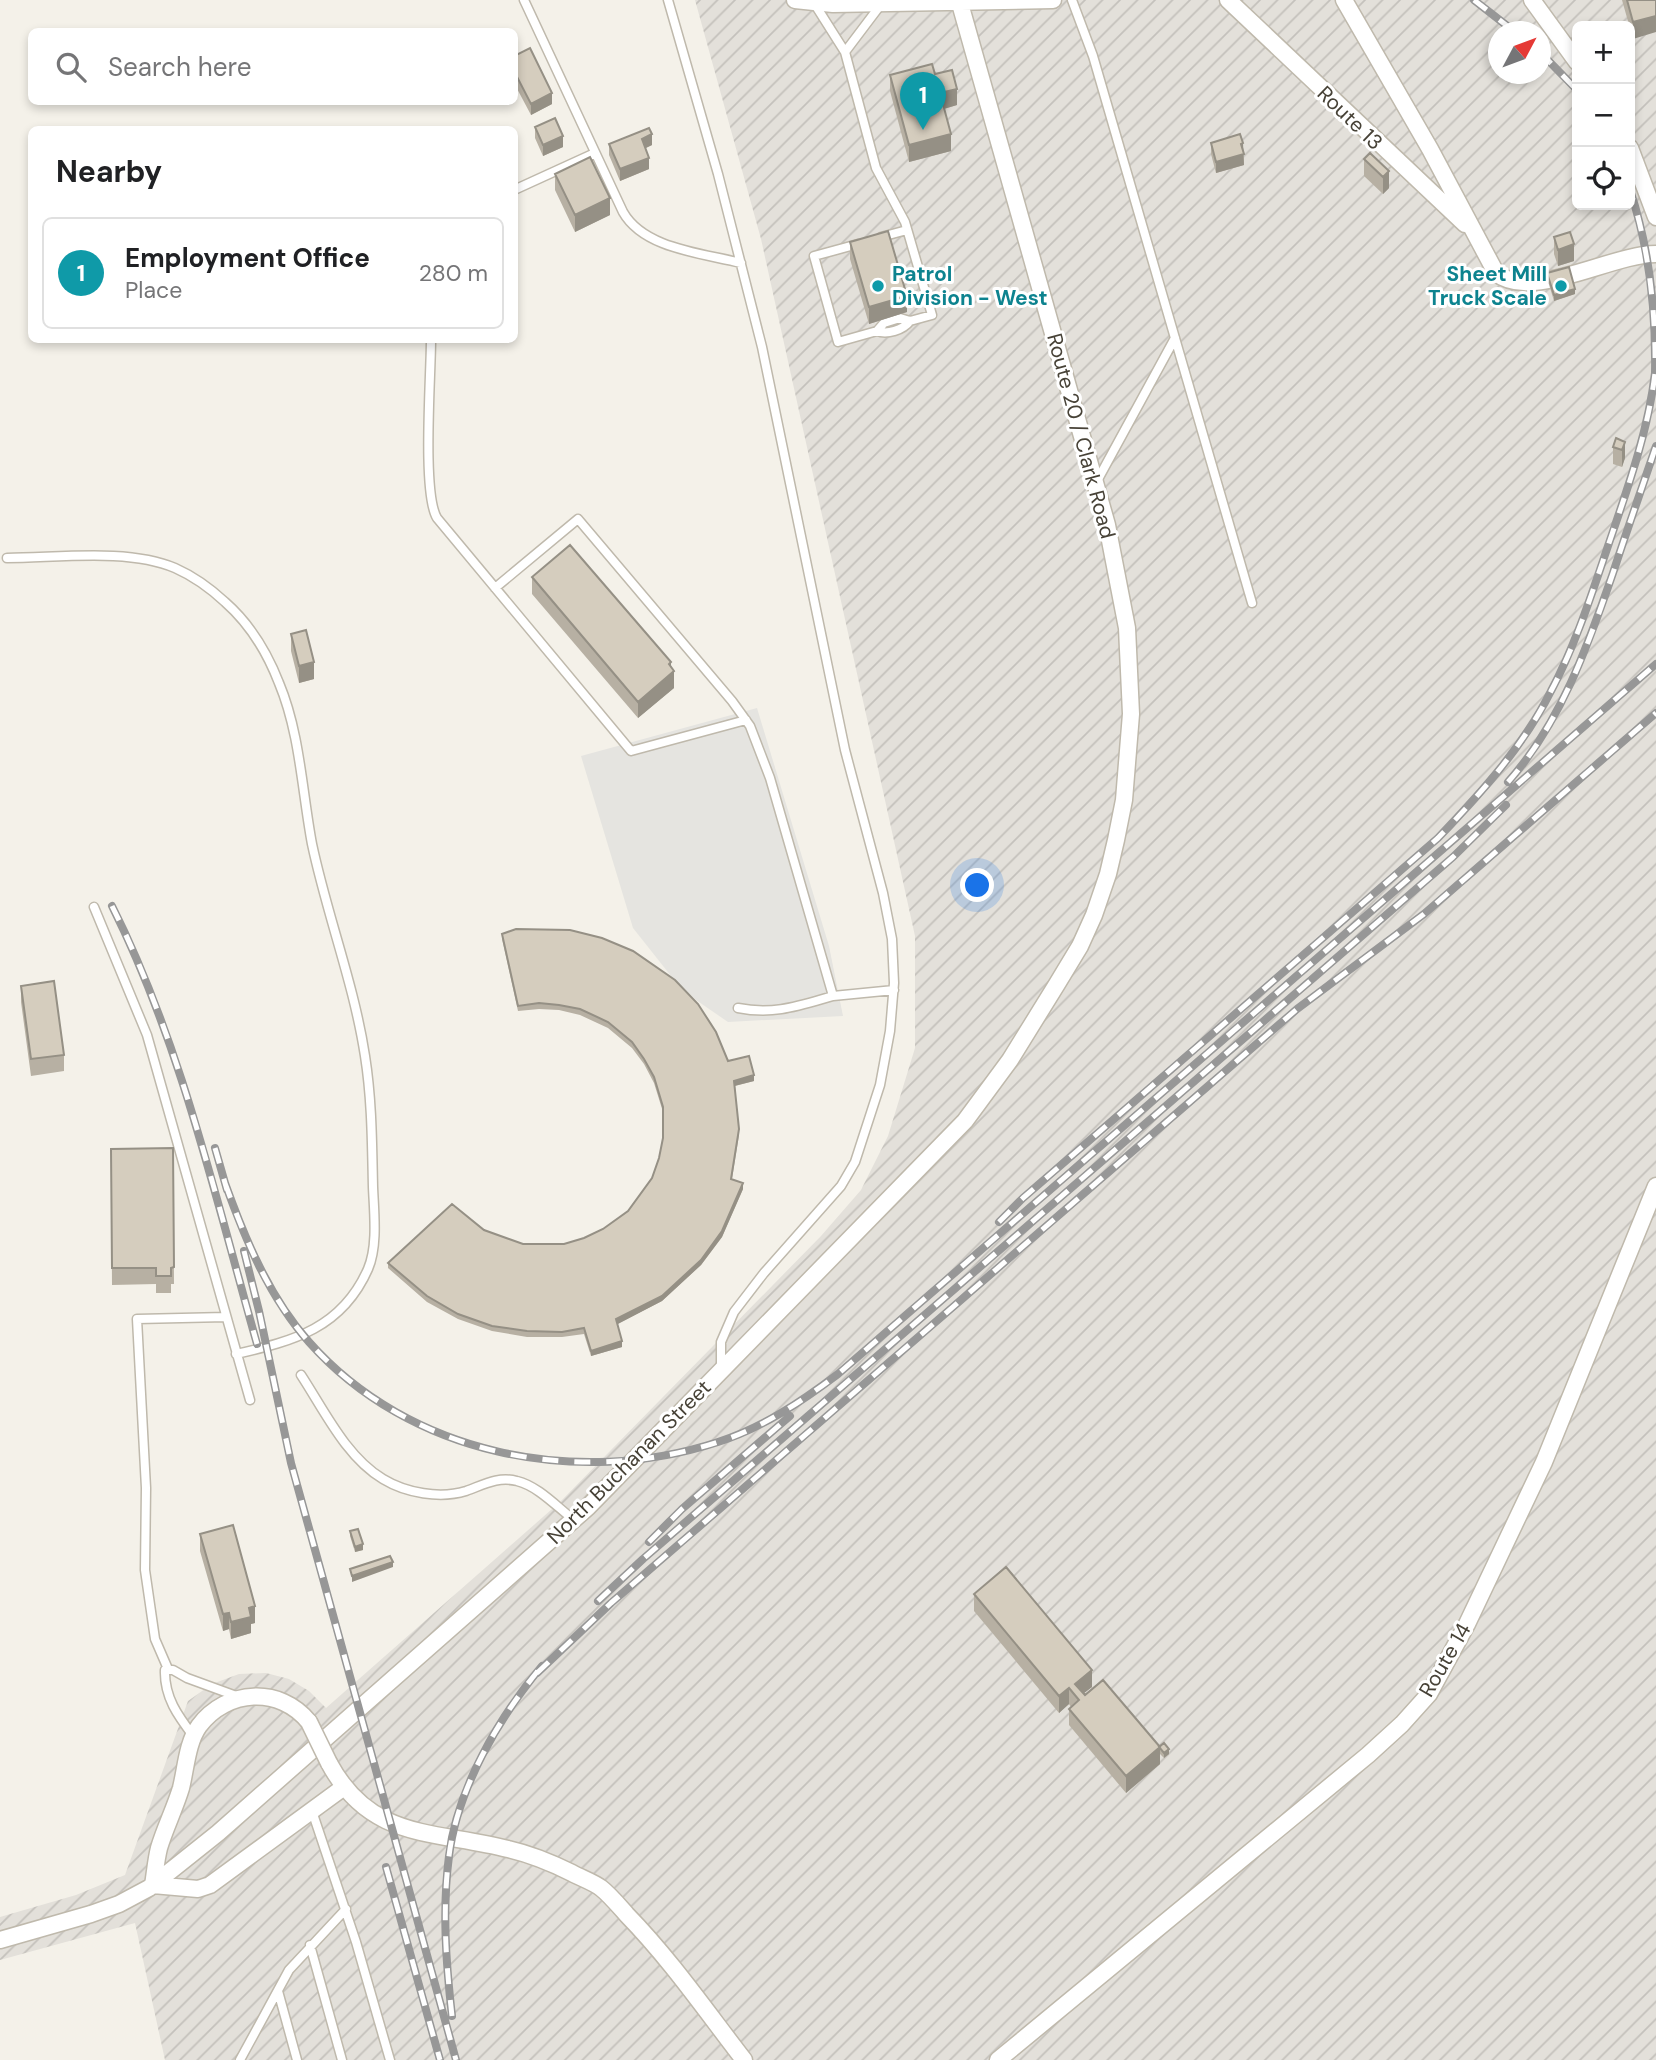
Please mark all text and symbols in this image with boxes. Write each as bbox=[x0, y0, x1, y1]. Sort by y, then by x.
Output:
north arrow bbox=[1488, 21, 1551, 84]
map controls bbox=[1572, 21, 1635, 210]
button: + bbox=[1572, 21, 1635, 84]
search box bbox=[28, 28, 518, 105]
icon: search bbox=[52, 48, 90, 86]
text: Search here bbox=[108, 50, 251, 84]
pin: 1 bbox=[900, 72, 946, 130]
street label: Route 13 bbox=[1311, 80, 1389, 156]
button: − bbox=[1572, 84, 1635, 147]
button: locate bbox=[1572, 147, 1635, 210]
text: Nearby bbox=[56, 152, 162, 191]
text: Employment Office bbox=[125, 241, 370, 275]
text: 1 bbox=[77, 258, 85, 288]
text: 280 m bbox=[419, 258, 488, 288]
place label: Patrol Division - West bbox=[892, 260, 1048, 312]
place label: Sheet Mill Truck Scale bbox=[1428, 260, 1547, 312]
text: Place bbox=[125, 275, 182, 305]
marker: Patrol Division - West bbox=[870, 278, 886, 294]
marker: Sheet Mill Truck Scale bbox=[1553, 278, 1569, 294]
street label: Route 20 / Clark Road bbox=[1040, 330, 1122, 542]
your location bbox=[960, 868, 994, 902]
street label: North Buchanan Street bbox=[541, 1374, 717, 1550]
street label: Route 14 bbox=[1413, 1618, 1478, 1702]

